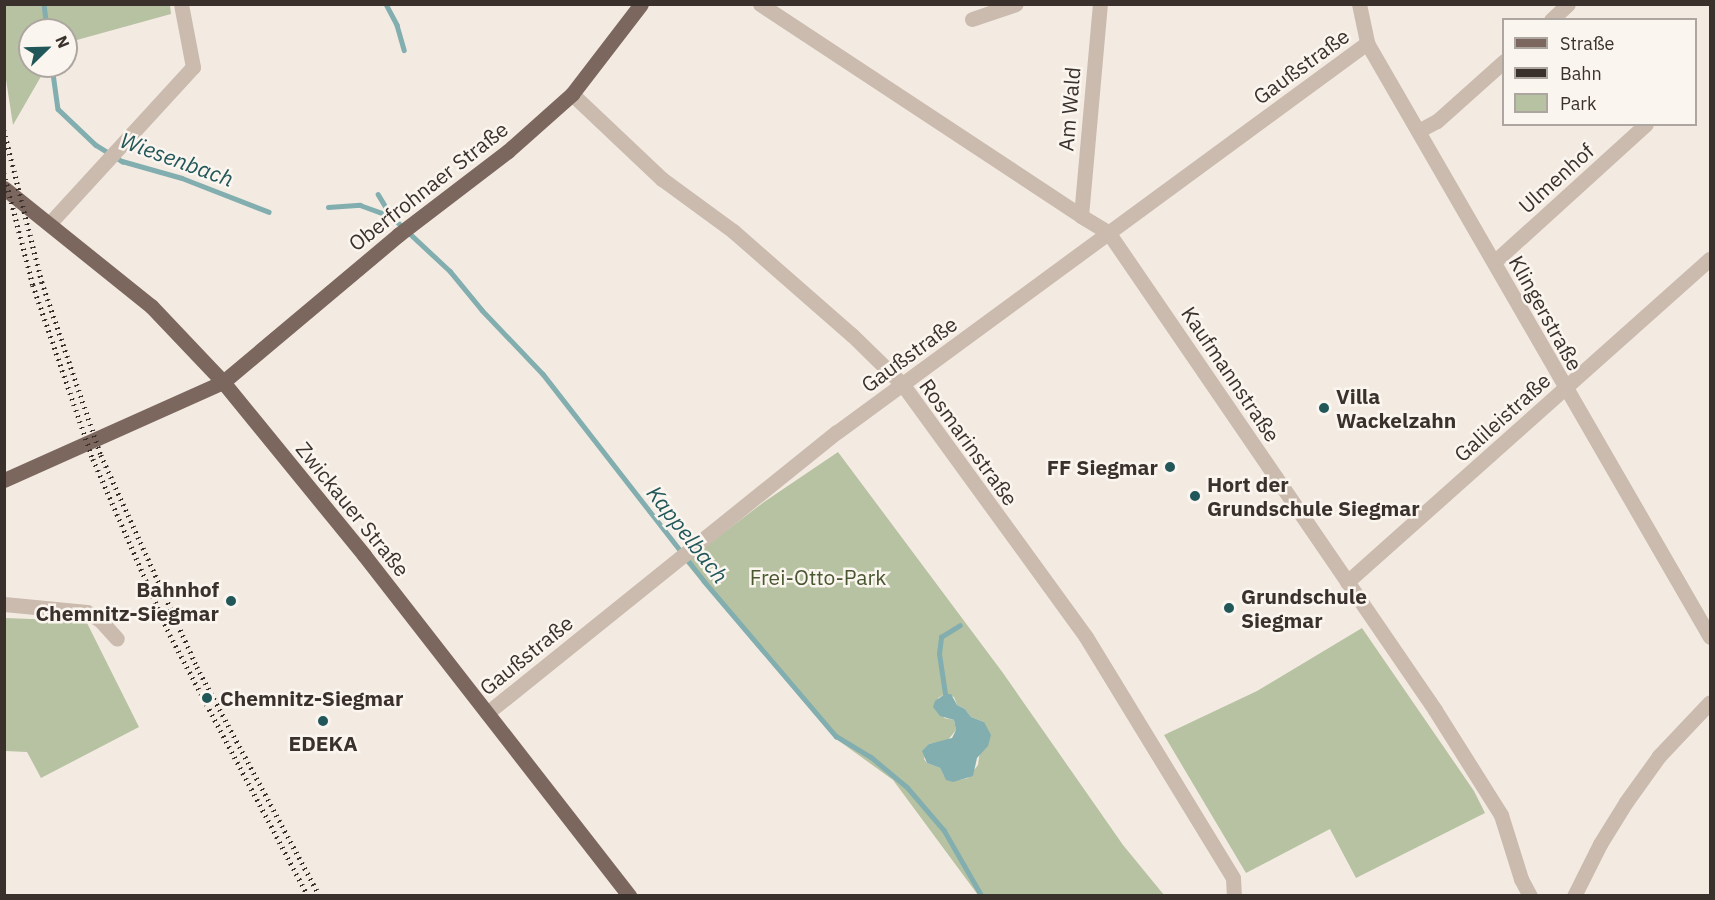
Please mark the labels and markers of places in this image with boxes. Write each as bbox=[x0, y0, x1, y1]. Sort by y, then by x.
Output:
place label: Villa Wackelzahn bbox=[1336, 383, 1456, 433]
marker: Villa Wackelzahn bbox=[1317, 401, 1331, 415]
place label: FF Siegmar bbox=[1047, 454, 1158, 480]
marker: FF Siegmar bbox=[1163, 460, 1177, 474]
place label: Hort der Grundschule Siegmar bbox=[1207, 471, 1420, 521]
marker: Hort der Grundschule Siegmar bbox=[1188, 489, 1202, 503]
place label: Bahnhof Chemnitz-Siegmar bbox=[35, 576, 219, 626]
place label: Grundschule Siegmar bbox=[1241, 583, 1367, 633]
marker: Bahnhof Chemnitz-Siegmar bbox=[224, 594, 238, 608]
marker: Grundschule Siegmar bbox=[1222, 601, 1236, 615]
place label: Chemnitz-Siegmar bbox=[220, 685, 404, 711]
marker: Chemnitz-Siegmar bbox=[198, 689, 216, 707]
marker: EDEKA bbox=[316, 714, 330, 728]
place label: EDEKA bbox=[288, 730, 358, 756]

